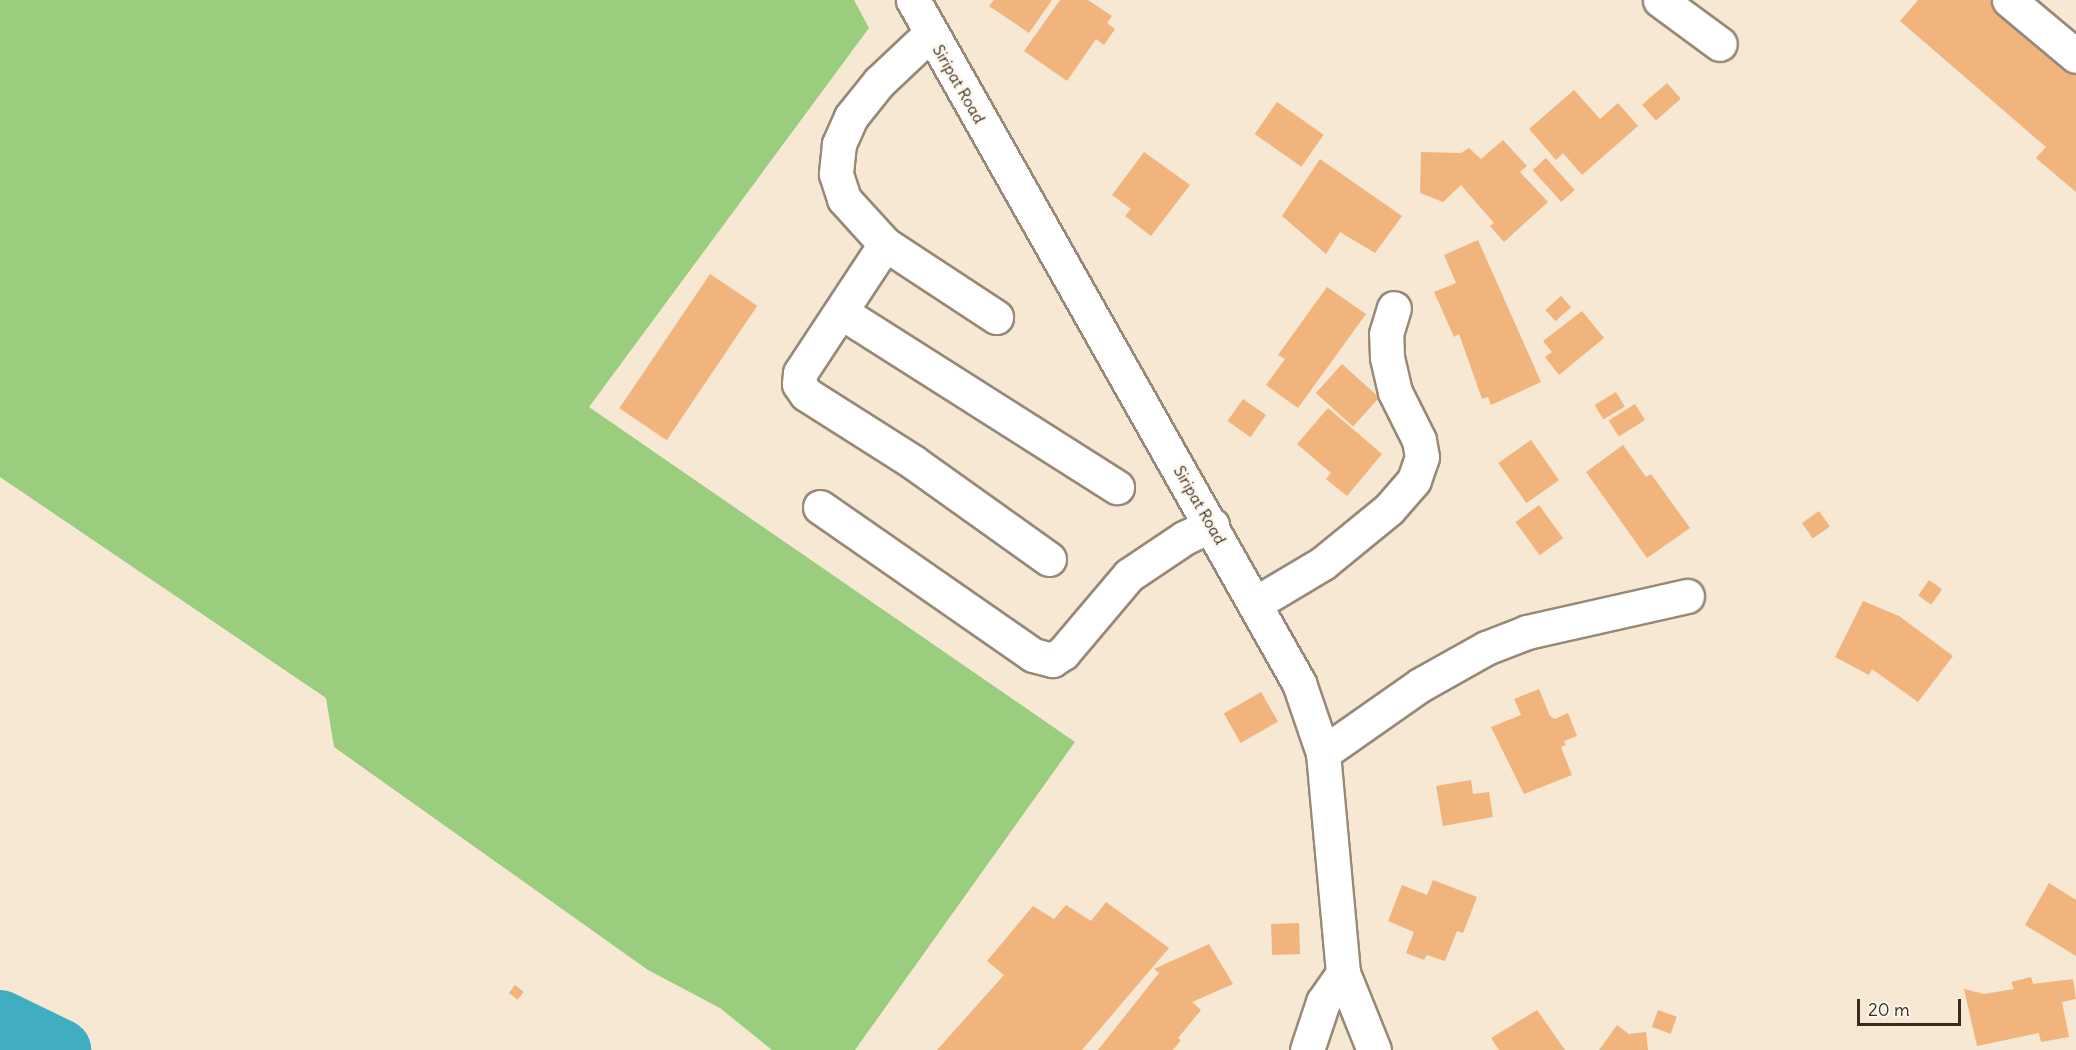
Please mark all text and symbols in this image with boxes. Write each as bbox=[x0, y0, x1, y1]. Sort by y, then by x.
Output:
street label: Siripat Road bbox=[929, 41, 989, 127]
street label: Siripat Road bbox=[1170, 462, 1230, 548]
scale bar bbox=[1860, 987, 1964, 1025]
text: 20 m bbox=[1868, 998, 1910, 1021]

